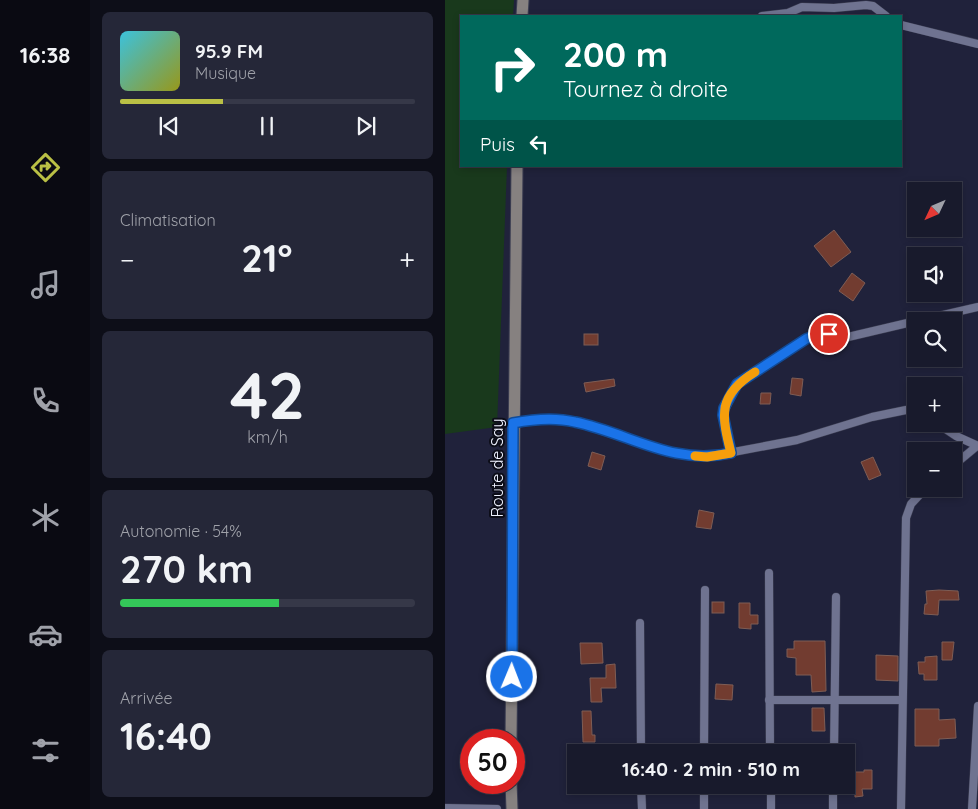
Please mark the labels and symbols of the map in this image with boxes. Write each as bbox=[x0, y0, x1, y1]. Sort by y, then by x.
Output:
north arrow bbox=[907, 182, 963, 238]
pin bbox=[808, 313, 850, 355]
street label: Route de Say bbox=[487, 418, 507, 518]
position arrow bbox=[485, 650, 537, 702]
speed limit sign: 50 bbox=[460, 729, 525, 794]

